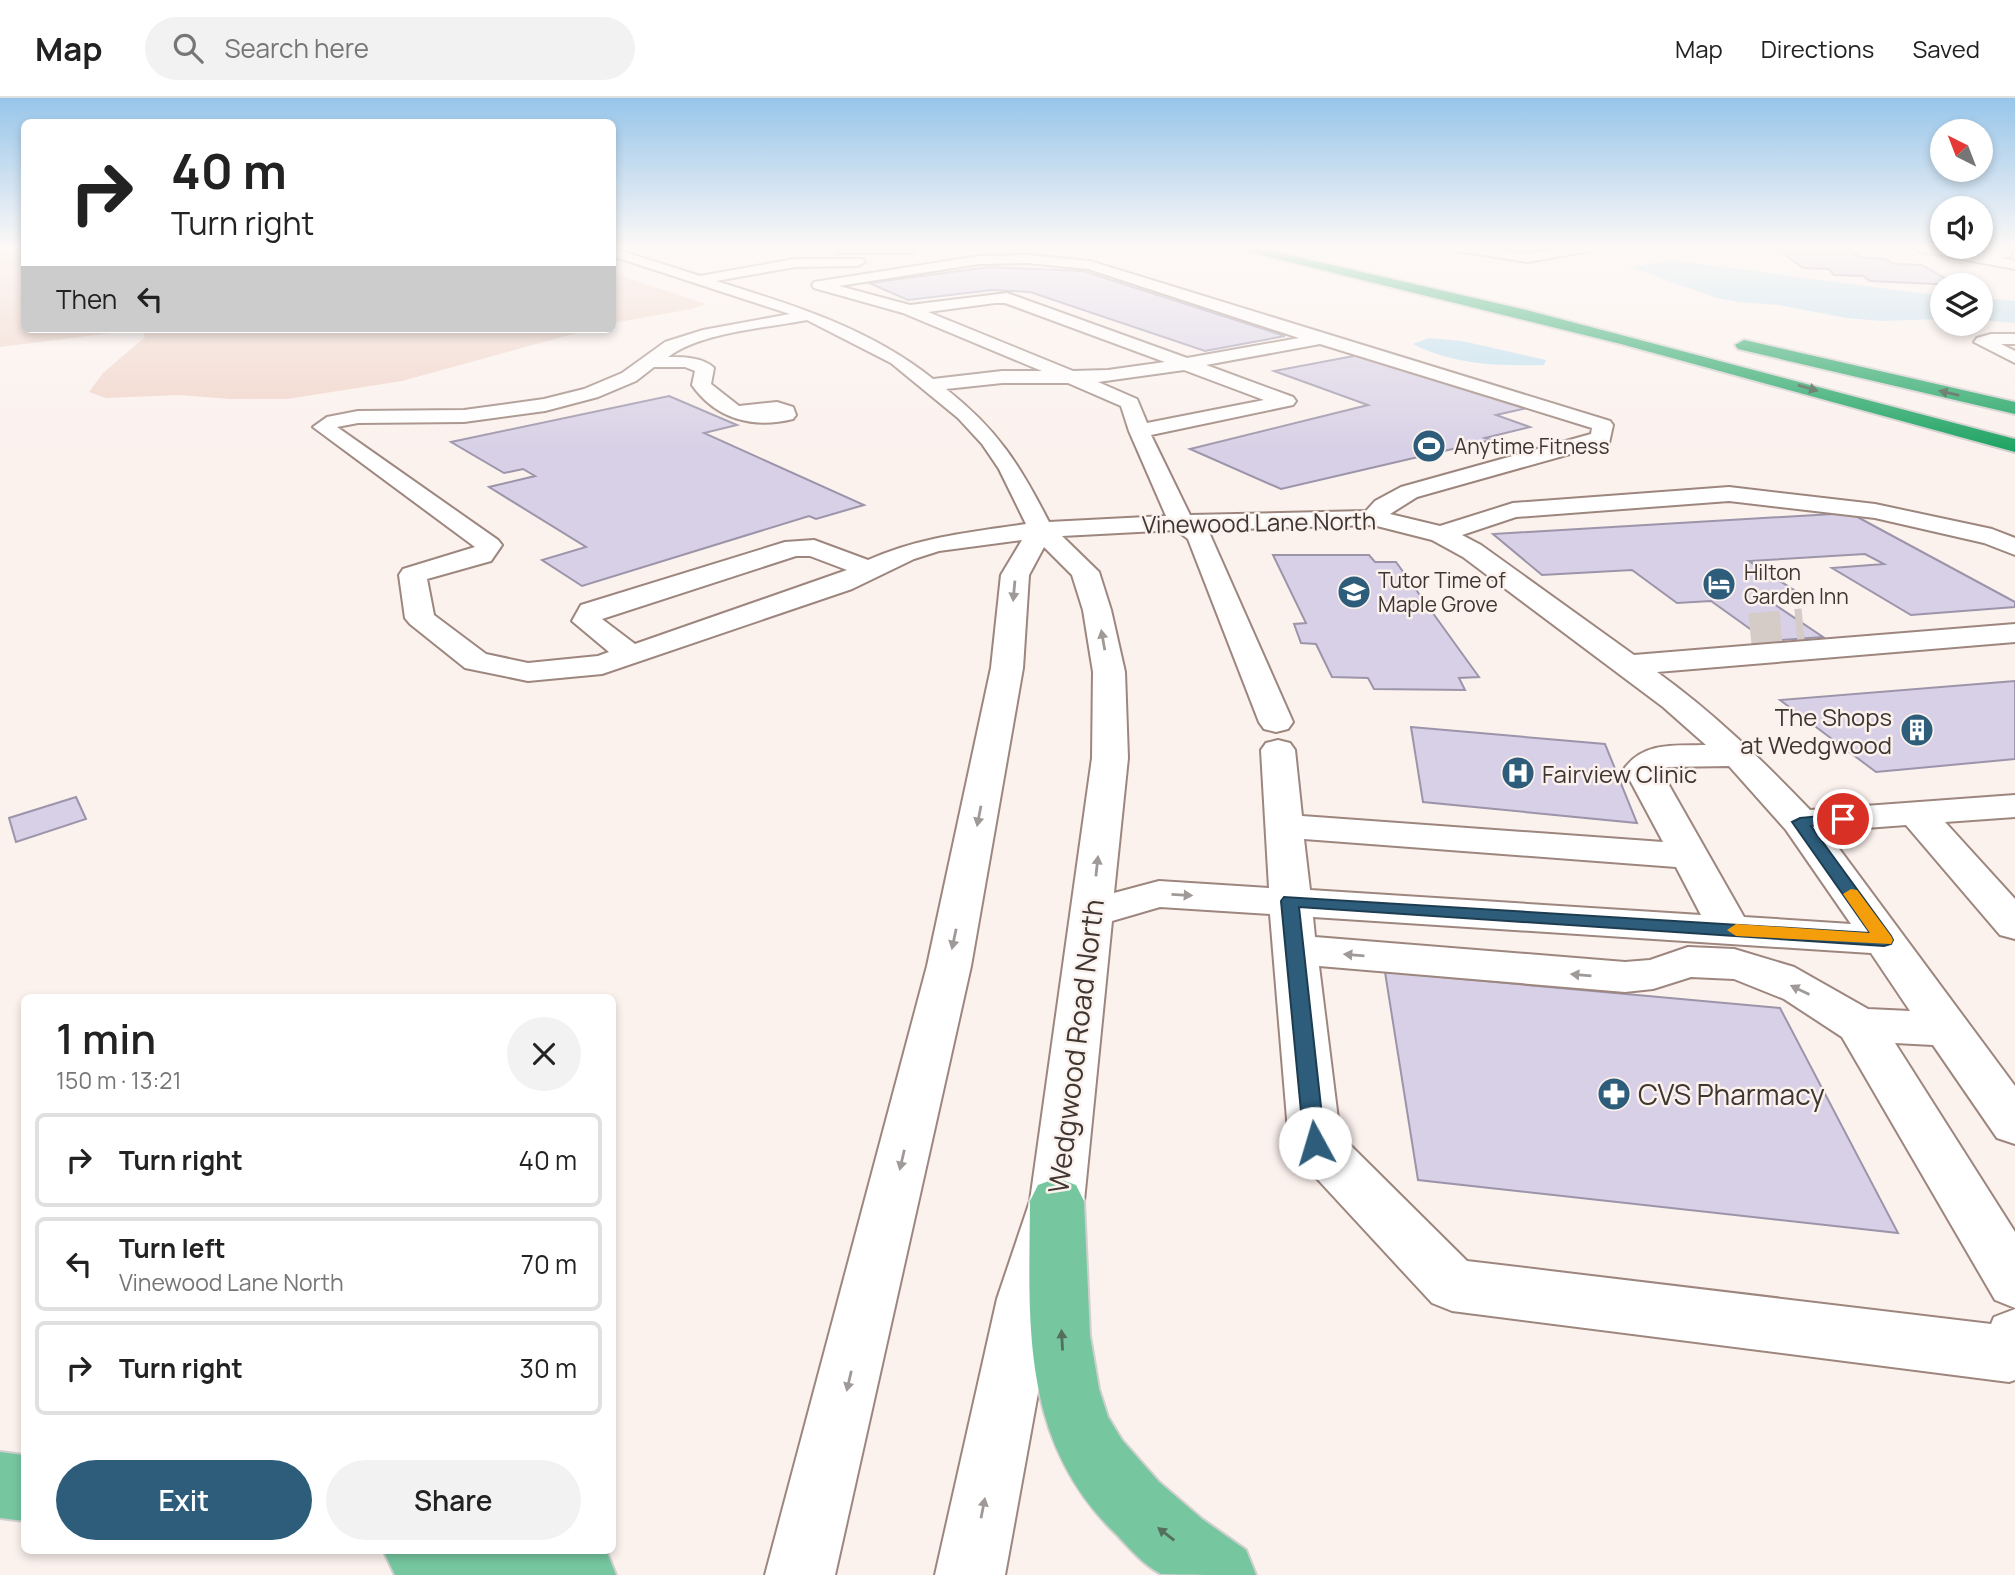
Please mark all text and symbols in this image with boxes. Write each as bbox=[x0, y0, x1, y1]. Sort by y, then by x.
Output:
search box bbox=[145, 17, 635, 80]
text: Map bbox=[35, 26, 103, 71]
icon: search bbox=[169, 29, 207, 67]
text: Search here bbox=[225, 30, 369, 66]
text: Map bbox=[1675, 32, 1723, 65]
text: Directions bbox=[1761, 32, 1874, 65]
text: Saved bbox=[1912, 32, 1980, 65]
north arrow bbox=[1930, 119, 1993, 182]
map controls bbox=[1930, 119, 1993, 336]
text: 40 m bbox=[171, 137, 287, 204]
icon: right bbox=[56, 147, 147, 238]
button: sound bbox=[1930, 196, 1993, 259]
text: Turn right bbox=[171, 201, 314, 245]
button: layers bbox=[1930, 273, 1993, 336]
icon: left bbox=[131, 280, 169, 318]
text: Then bbox=[56, 281, 117, 317]
one-way arrow bbox=[1798, 384, 1819, 394]
one-way arrow bbox=[1937, 387, 1959, 398]
sports icon: Anytime Fitness bbox=[1410, 427, 1448, 465]
place label: Anytime Fitness bbox=[1454, 432, 1609, 460]
street label: Vinewood Lane North bbox=[1142, 503, 1376, 541]
place label: Hilton Garden Inn bbox=[1744, 558, 1849, 610]
hotel icon: Hilton Garden Inn bbox=[1700, 565, 1738, 603]
place label: Tutor Time of Maple Grove bbox=[1378, 566, 1506, 618]
school or university icon: Tutor Time of Maple Grove bbox=[1335, 573, 1373, 611]
one-way arrow bbox=[1008, 581, 1019, 603]
one-way arrow bbox=[1097, 629, 1108, 651]
place label: The Shops at Wedgwood bbox=[1740, 700, 1892, 761]
building icon: The Shops at Wedgwood bbox=[1898, 711, 1936, 749]
hospital icon: Fairview Clinic bbox=[1499, 754, 1537, 792]
place label: Fairview Clinic bbox=[1542, 757, 1697, 790]
pin bbox=[1813, 789, 1873, 849]
icon: arrive bbox=[1824, 800, 1862, 838]
one-way arrow bbox=[974, 805, 985, 827]
one-way arrow bbox=[1092, 855, 1103, 877]
one-way arrow bbox=[1171, 890, 1193, 901]
street label: Wedgwood Road North bbox=[1038, 897, 1112, 1195]
one-way arrow bbox=[949, 928, 960, 950]
one-way arrow bbox=[1343, 949, 1365, 960]
one-way arrow bbox=[1569, 969, 1591, 980]
one-way arrow bbox=[1790, 984, 1810, 995]
text: 1 min bbox=[56, 1009, 156, 1067]
button: close bbox=[507, 1017, 581, 1091]
text: 150 m · 13:21 bbox=[56, 1064, 181, 1096]
pharmacy icon: CVS Pharmacy bbox=[1595, 1075, 1633, 1113]
place label: CVS Pharmacy bbox=[1638, 1075, 1825, 1113]
position arrow bbox=[1278, 1106, 1352, 1180]
icon: right bbox=[60, 1141, 98, 1179]
text: Turn right bbox=[119, 1142, 243, 1178]
text: 40 m bbox=[519, 1142, 577, 1178]
one-way arrow bbox=[896, 1149, 907, 1171]
text: Turn left bbox=[119, 1230, 226, 1266]
icon: left bbox=[60, 1245, 98, 1283]
text: 70 m bbox=[521, 1246, 577, 1282]
text: Vinewood Lane North bbox=[119, 1266, 344, 1298]
one-way arrow bbox=[1056, 1329, 1067, 1351]
icon: right bbox=[60, 1349, 98, 1387]
text: Turn right bbox=[119, 1350, 243, 1386]
text: 30 m bbox=[520, 1350, 577, 1386]
one-way arrow bbox=[843, 1370, 854, 1392]
button: Exit bbox=[56, 1460, 312, 1540]
button: Share bbox=[326, 1460, 581, 1540]
one-way arrow bbox=[977, 1497, 988, 1519]
one-way arrow bbox=[1157, 1528, 1175, 1542]

